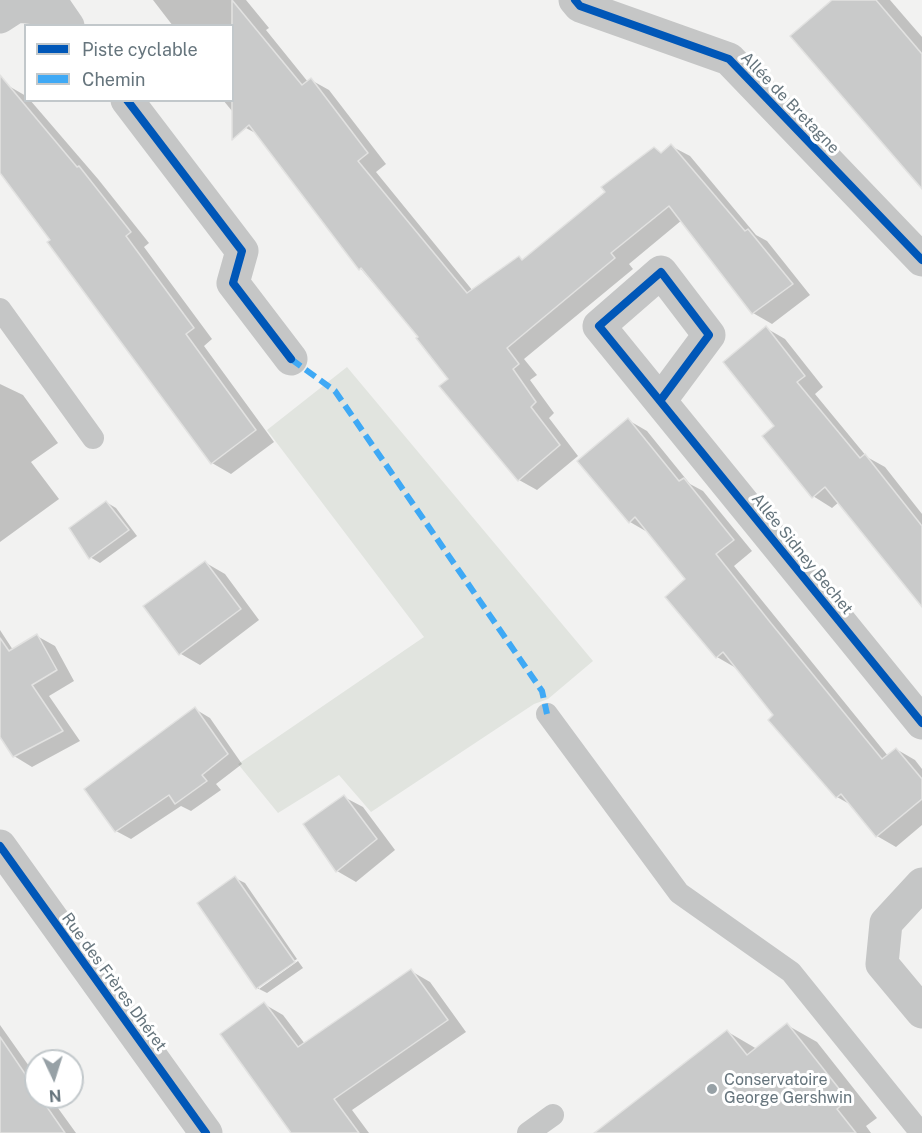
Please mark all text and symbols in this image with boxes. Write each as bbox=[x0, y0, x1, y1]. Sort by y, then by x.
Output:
legend bbox=[24, 24, 234, 102]
text: Piste cyclable bbox=[82, 39, 198, 60]
street label: Allée de Bretagne bbox=[737, 48, 843, 158]
text: Chemin bbox=[82, 69, 146, 90]
street label: Allée Sidney Bechet bbox=[747, 490, 857, 618]
street label: Rue des Frères Dhéret bbox=[58, 909, 170, 1055]
north arrow bbox=[24, 1049, 84, 1109]
place label: Conservatoire George Gershwin bbox=[724, 1070, 852, 1108]
marker: Conservatoire George Gershwin bbox=[705, 1082, 719, 1096]
text: N bbox=[48, 1086, 62, 1105]

